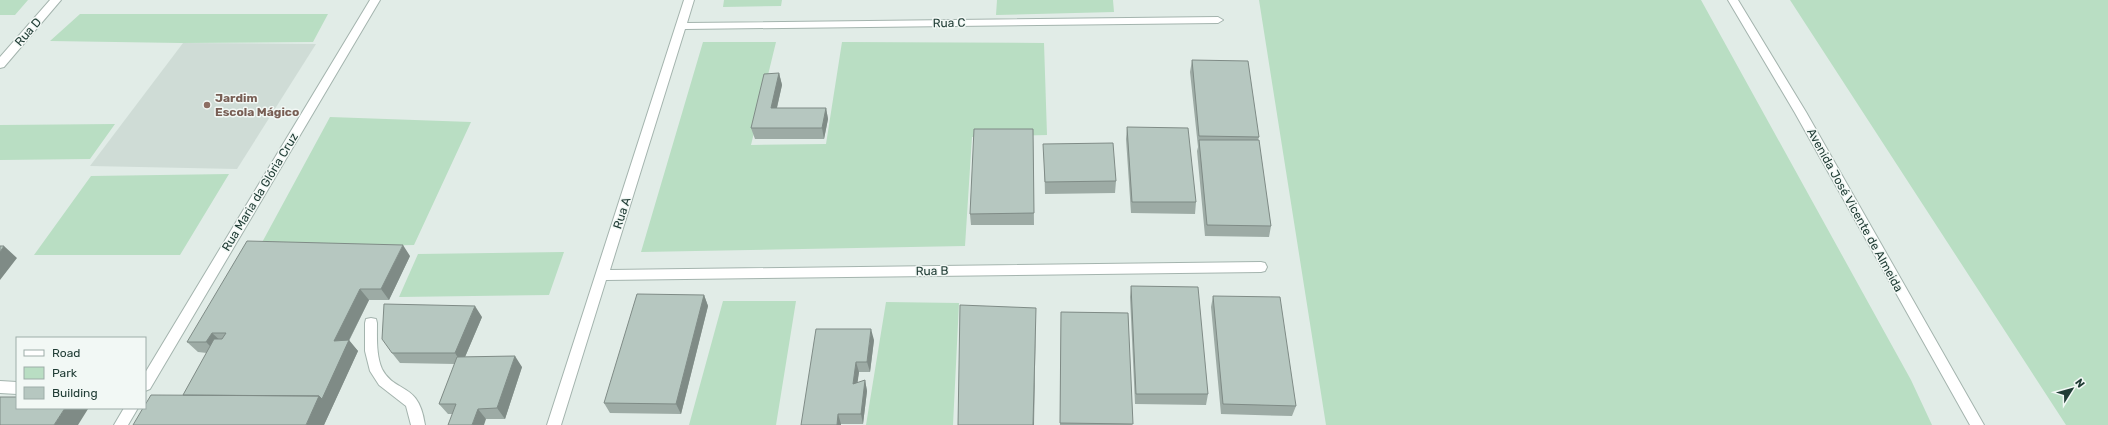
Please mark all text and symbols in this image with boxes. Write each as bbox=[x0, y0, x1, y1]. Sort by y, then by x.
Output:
street label: Rua D bbox=[12, 15, 44, 49]
street label: Rua C bbox=[933, 16, 965, 30]
place label: Jardim Escola Mágico bbox=[215, 91, 299, 119]
marker: Jardim Escola Mágico bbox=[202, 100, 212, 110]
street label: Avenida José Vicente de Almeida bbox=[1804, 126, 1906, 294]
street label: Rua Maria da Glória Cruz bbox=[219, 130, 301, 254]
street label: Rua A bbox=[610, 195, 634, 231]
street label: Rua B bbox=[916, 264, 948, 278]
legend bbox=[16, 337, 146, 409]
text: Road bbox=[52, 346, 80, 360]
text: Park bbox=[52, 366, 78, 380]
north arrow bbox=[2052, 369, 2092, 409]
text: N bbox=[2072, 376, 2087, 390]
text: Building bbox=[52, 386, 98, 400]

